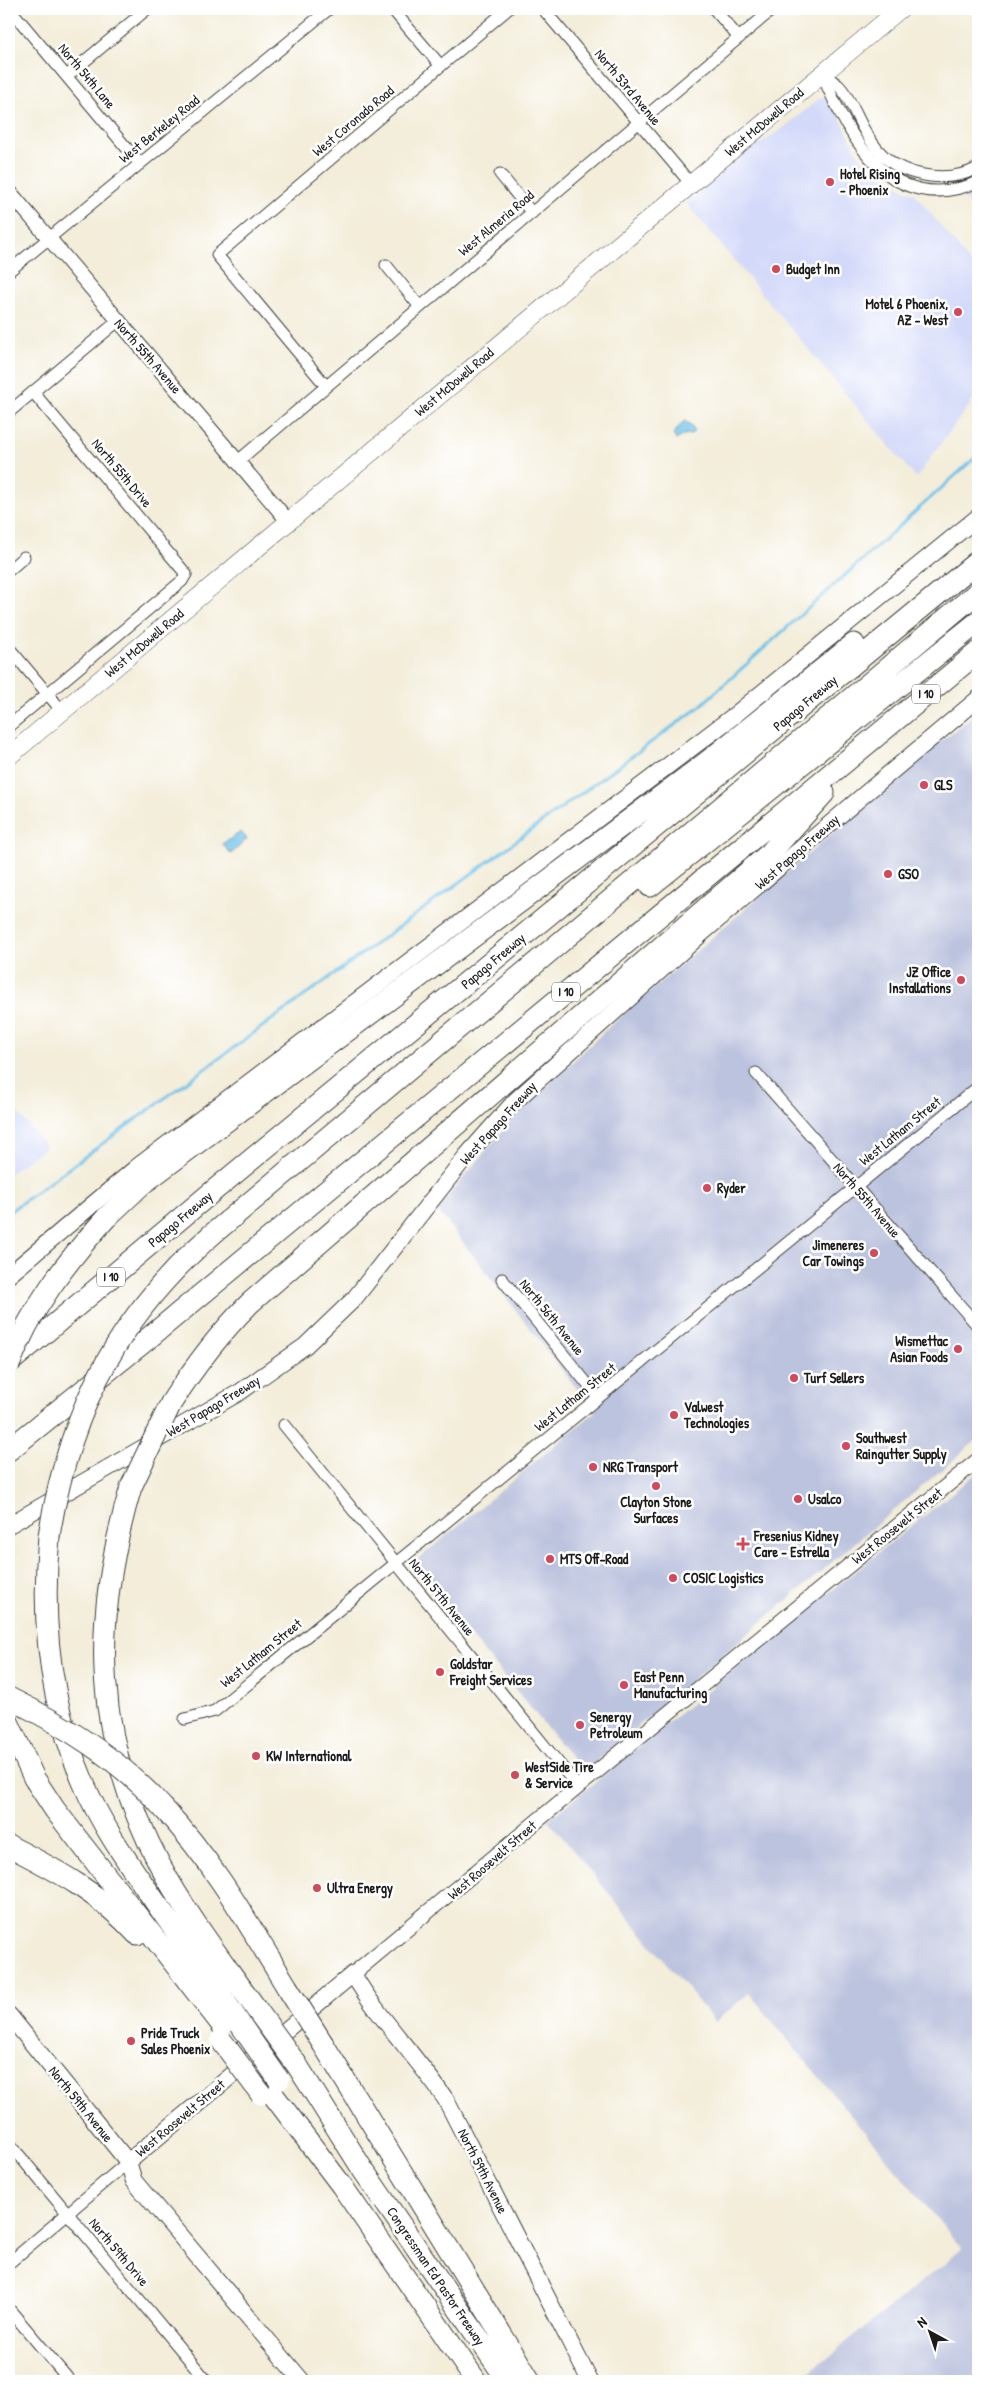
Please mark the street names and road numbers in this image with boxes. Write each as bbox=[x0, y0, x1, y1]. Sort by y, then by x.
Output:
street label: North 54th Lane bbox=[54, 39, 121, 113]
street label: North 53rd Avenue bbox=[591, 45, 666, 129]
street label: West Coronado Road bbox=[308, 81, 398, 160]
street label: West McDowell Road bbox=[720, 83, 808, 160]
street label: West Berkeley Road bbox=[114, 90, 204, 168]
street label: West Almeria Road bbox=[454, 185, 538, 260]
street label: North 55th Avenue bbox=[110, 314, 187, 398]
street label: West McDowell Road bbox=[410, 343, 498, 420]
street label: North 55th Drive bbox=[88, 434, 157, 511]
street label: West McDowell Road bbox=[100, 604, 188, 681]
street label: Papago Freeway bbox=[769, 670, 842, 736]
road number: I 10 bbox=[912, 684, 940, 704]
street label: West Papago Freeway bbox=[750, 810, 844, 894]
street label: Papago Freeway bbox=[457, 928, 530, 994]
road number: I 10 bbox=[552, 982, 580, 1002]
street label: West Papago Freeway bbox=[455, 1077, 541, 1169]
street label: West Latham Street bbox=[855, 1092, 945, 1169]
street label: North 55th Avenue bbox=[829, 1158, 906, 1242]
street label: Papago Freeway bbox=[144, 1186, 217, 1252]
road number: I 10 bbox=[97, 1268, 125, 1286]
street label: North 56th Avenue bbox=[516, 1274, 589, 1359]
street label: West Latham Street bbox=[530, 1358, 620, 1435]
street label: West Papago Freeway bbox=[162, 1370, 264, 1442]
street label: West Roosevelt Street bbox=[847, 1483, 946, 1568]
street label: North 57th Avenue bbox=[405, 1554, 480, 1640]
street label: West Latham Street bbox=[216, 1614, 306, 1691]
street label: West Roosevelt Street bbox=[443, 1816, 540, 1903]
street label: North 59th Avenue bbox=[45, 2062, 118, 2146]
street label: West Roosevelt Street bbox=[131, 2074, 229, 2161]
street label: North 59th Avenue bbox=[454, 2125, 513, 2217]
street label: Congressman Ed Pastor Freeway bbox=[382, 2203, 490, 2349]
street label: North 59th Drive bbox=[85, 2213, 154, 2290]

